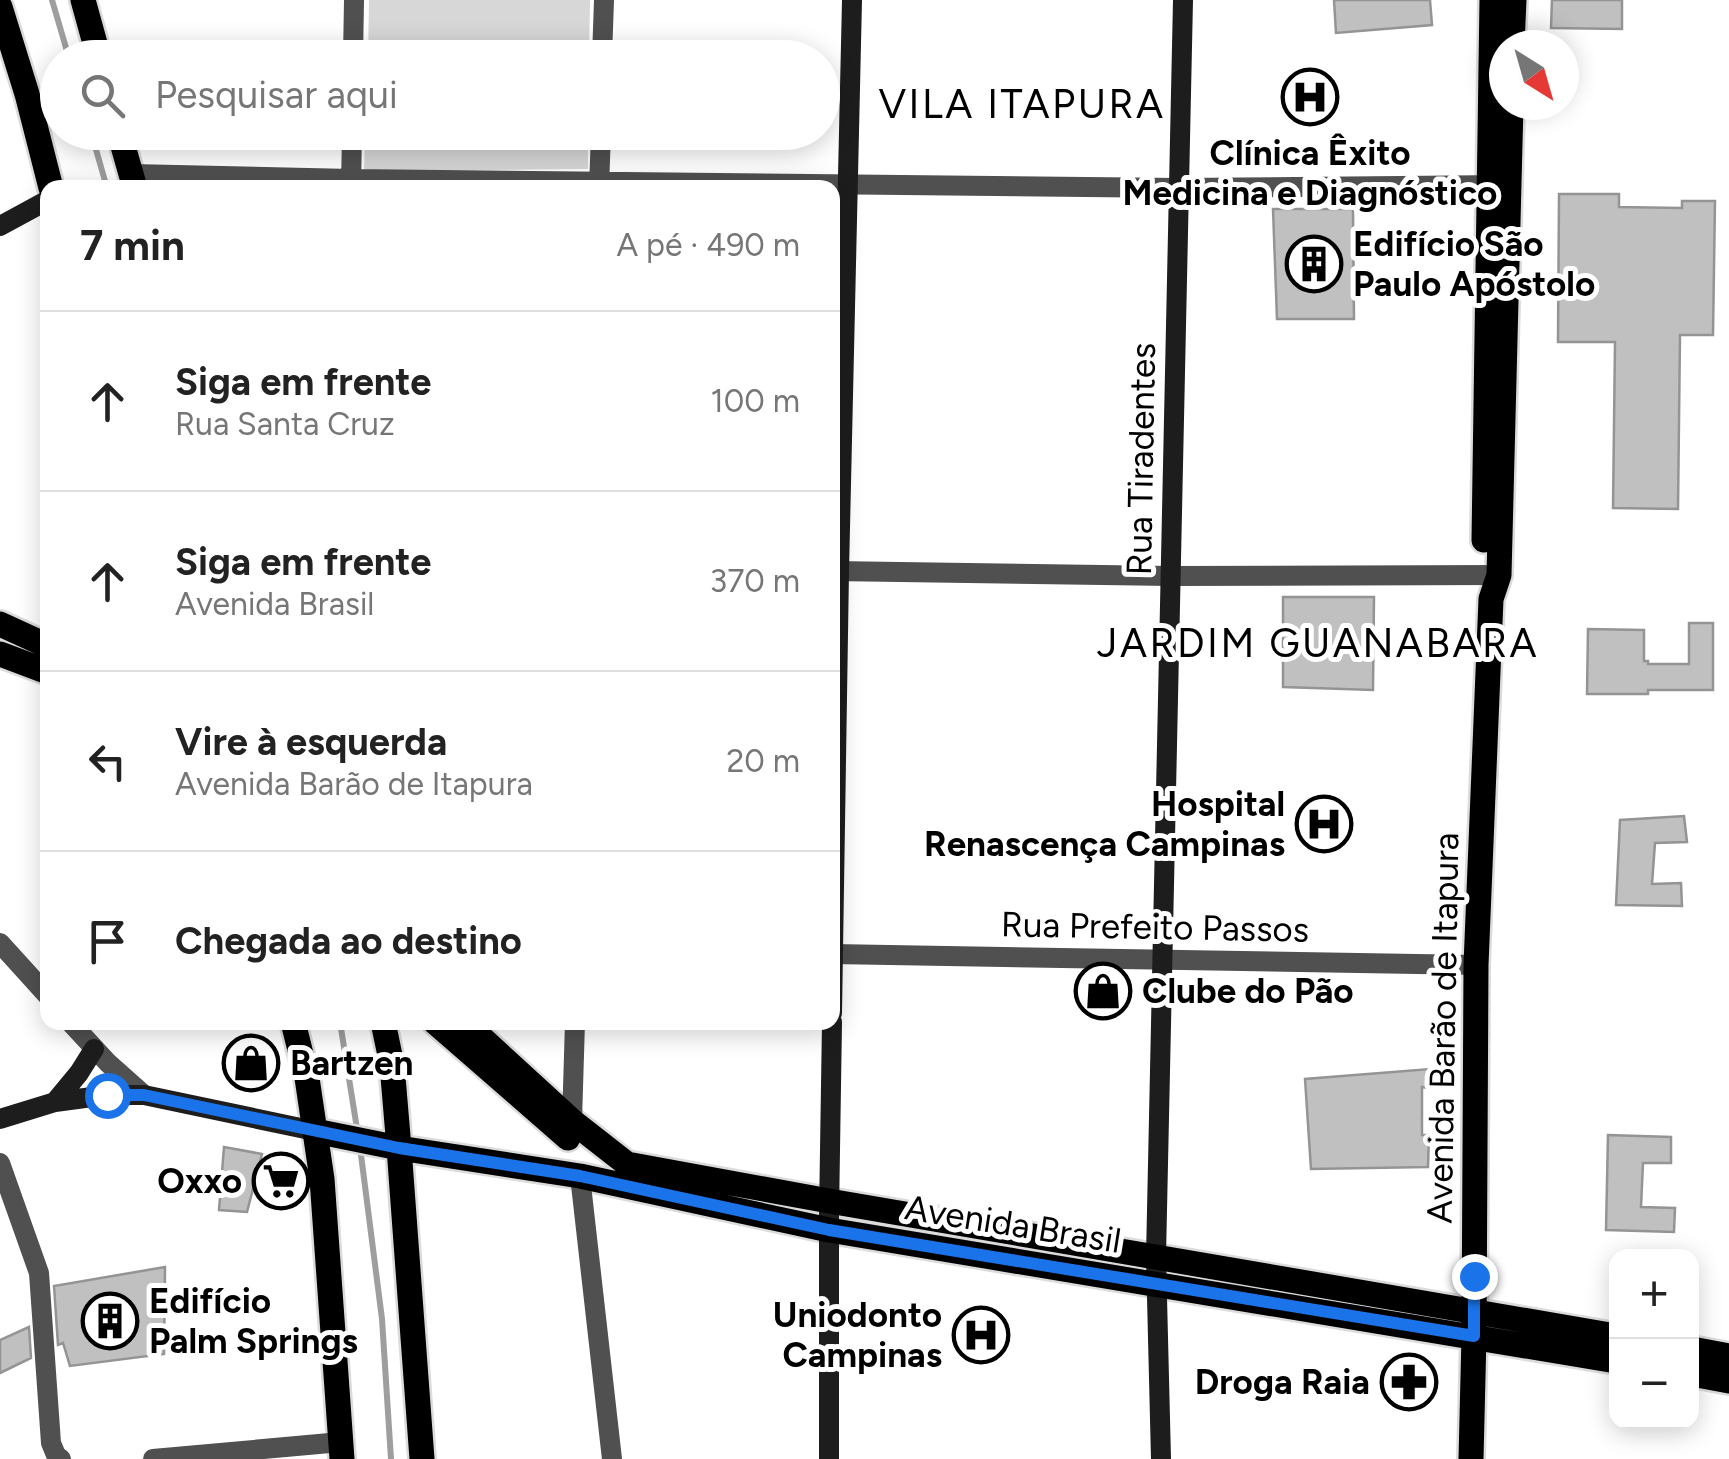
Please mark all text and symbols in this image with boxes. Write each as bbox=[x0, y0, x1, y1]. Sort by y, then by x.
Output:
north arrow bbox=[1489, 30, 1579, 120]
search box bbox=[40, 40, 840, 150]
hospital icon: Clínica Êxito Medicina e Diagnóstico bbox=[1280, 67, 1340, 127]
icon: search bbox=[75, 68, 130, 123]
text: Pesquisar aqui bbox=[155, 72, 398, 118]
district label: VILA ITAPURA bbox=[878, 80, 1166, 128]
place label: Clínica Êxito Medicina e Diagnóstico bbox=[1123, 132, 1497, 214]
text: 7 min bbox=[80, 220, 185, 271]
place label: Edifício São Paulo Apóstolo bbox=[1353, 223, 1595, 305]
text: A pé · 490 m bbox=[616, 226, 800, 264]
building icon: Edifício São Paulo Apóstolo bbox=[1284, 234, 1344, 294]
street label: Rua Tiradentes bbox=[1118, 342, 1164, 576]
text: Siga em frente bbox=[175, 359, 431, 405]
icon: ahead bbox=[80, 374, 135, 429]
text: 100 m bbox=[711, 382, 800, 420]
text: Rua Santa Cruz bbox=[175, 405, 395, 443]
text: Siga em frente bbox=[175, 539, 431, 585]
icon: ahead bbox=[80, 554, 135, 609]
text: 370 m bbox=[710, 562, 800, 600]
text: Avenida Brasil bbox=[175, 585, 374, 623]
district label: JARDIM GUANABARA bbox=[1097, 619, 1539, 667]
text: Vire à esquerda bbox=[175, 719, 447, 765]
icon: left bbox=[80, 734, 135, 789]
text: 20 m bbox=[726, 742, 800, 780]
text: Avenida Barão de Itapura bbox=[175, 765, 533, 803]
place label: Hospital Renascença Campinas bbox=[924, 783, 1285, 865]
hospital icon: Hospital Renascença Campinas bbox=[1294, 794, 1354, 854]
street label: Avenida Barão de Itapura bbox=[1419, 832, 1467, 1224]
street label: Rua Prefeito Passos bbox=[1001, 903, 1309, 951]
icon: arrive bbox=[80, 914, 135, 969]
text: Chegada ao destino bbox=[175, 918, 522, 964]
shop icon: Clube do Pão bbox=[1073, 961, 1133, 1021]
place label: Clube do Pão bbox=[1142, 970, 1354, 1012]
shop icon: Bartzen bbox=[221, 1033, 281, 1093]
place label: Bartzen bbox=[290, 1042, 413, 1084]
route start bbox=[85, 1073, 131, 1119]
supermarket icon: Oxxo bbox=[251, 1151, 311, 1211]
place label: Oxxo bbox=[157, 1160, 242, 1202]
street label: Avenida Brasil bbox=[902, 1186, 1124, 1262]
map controls bbox=[1609, 1249, 1699, 1429]
button: + bbox=[1609, 1249, 1699, 1339]
route end bbox=[1452, 1254, 1498, 1300]
place label: Edifício Palm Springs bbox=[149, 1280, 358, 1362]
building icon: Edifício Palm Springs bbox=[80, 1291, 140, 1351]
place label: Uniodonto Campinas bbox=[773, 1294, 942, 1376]
hospital icon: Uniodonto Campinas bbox=[951, 1305, 1011, 1365]
button: − bbox=[1609, 1339, 1699, 1429]
pharmacy icon: Droga Raia bbox=[1379, 1352, 1439, 1412]
place label: Droga Raia bbox=[1195, 1361, 1370, 1403]

